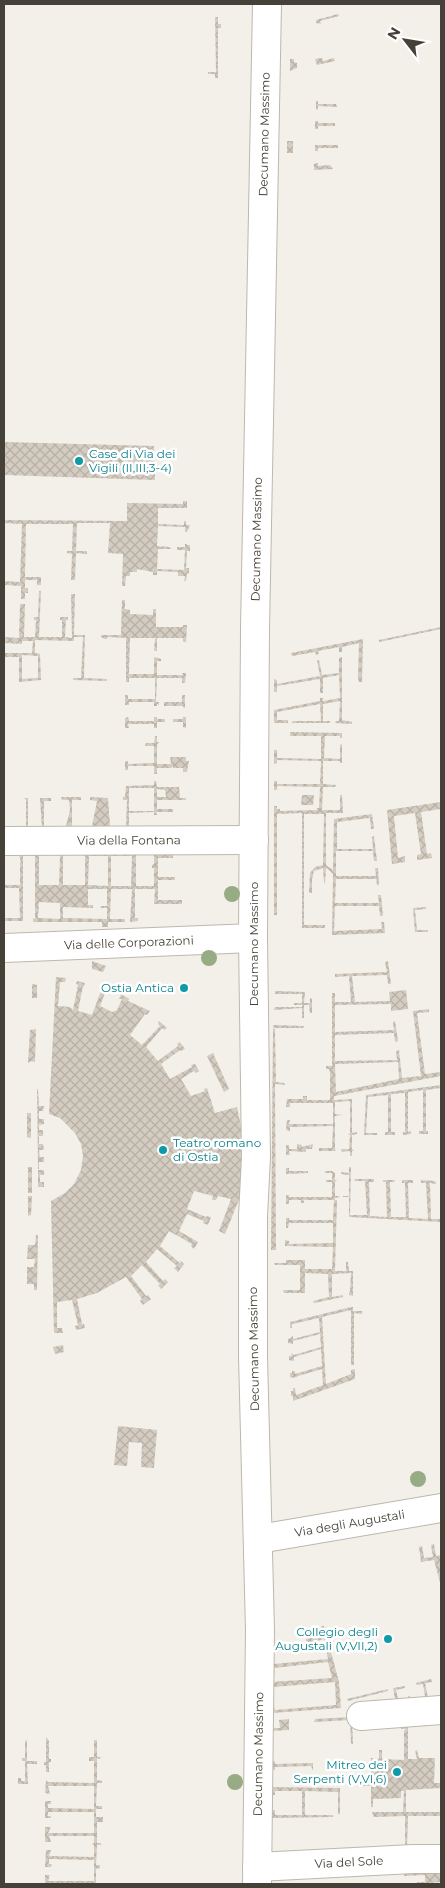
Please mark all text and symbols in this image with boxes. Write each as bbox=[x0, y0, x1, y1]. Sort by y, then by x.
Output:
north arrow bbox=[380, 15, 430, 65]
text: N bbox=[383, 24, 404, 43]
street label: Decumano Massimo bbox=[255, 72, 273, 197]
place label: Case di Via dei Vigili (II,III,3-4) bbox=[89, 446, 175, 475]
marker: Case di Via dei Vigili (II,III,3-4) bbox=[73, 455, 85, 467]
street label: Decumano Massimo bbox=[248, 477, 265, 602]
street label: Via della Fontana bbox=[77, 832, 181, 848]
street label: Decumano Massimo bbox=[246, 882, 261, 1006]
street label: Via delle Corporazioni bbox=[64, 932, 194, 953]
place label: Ostia Antica bbox=[101, 980, 174, 995]
marker: Ostia Antica bbox=[178, 982, 190, 994]
place label: Teatro romano di Ostia bbox=[173, 1135, 261, 1164]
marker: Teatro romano di Ostia bbox=[157, 1144, 169, 1156]
street label: Decumano Massimo bbox=[245, 1287, 262, 1411]
street label: Via degli Augustali bbox=[293, 1506, 406, 1540]
place label: Collegio degli Augustali (V,VII,2) bbox=[275, 1624, 378, 1653]
marker: Collegio degli Augustali (V,VII,2) bbox=[382, 1633, 394, 1645]
street label: Decumano Massimo bbox=[250, 1692, 266, 1816]
place label: Mitreo dei Serpenti (V,VI,6) bbox=[293, 1757, 387, 1786]
marker: Mitreo dei Serpenti (V,VI,6) bbox=[391, 1766, 403, 1778]
street label: Via del Sole bbox=[314, 1853, 384, 1871]

